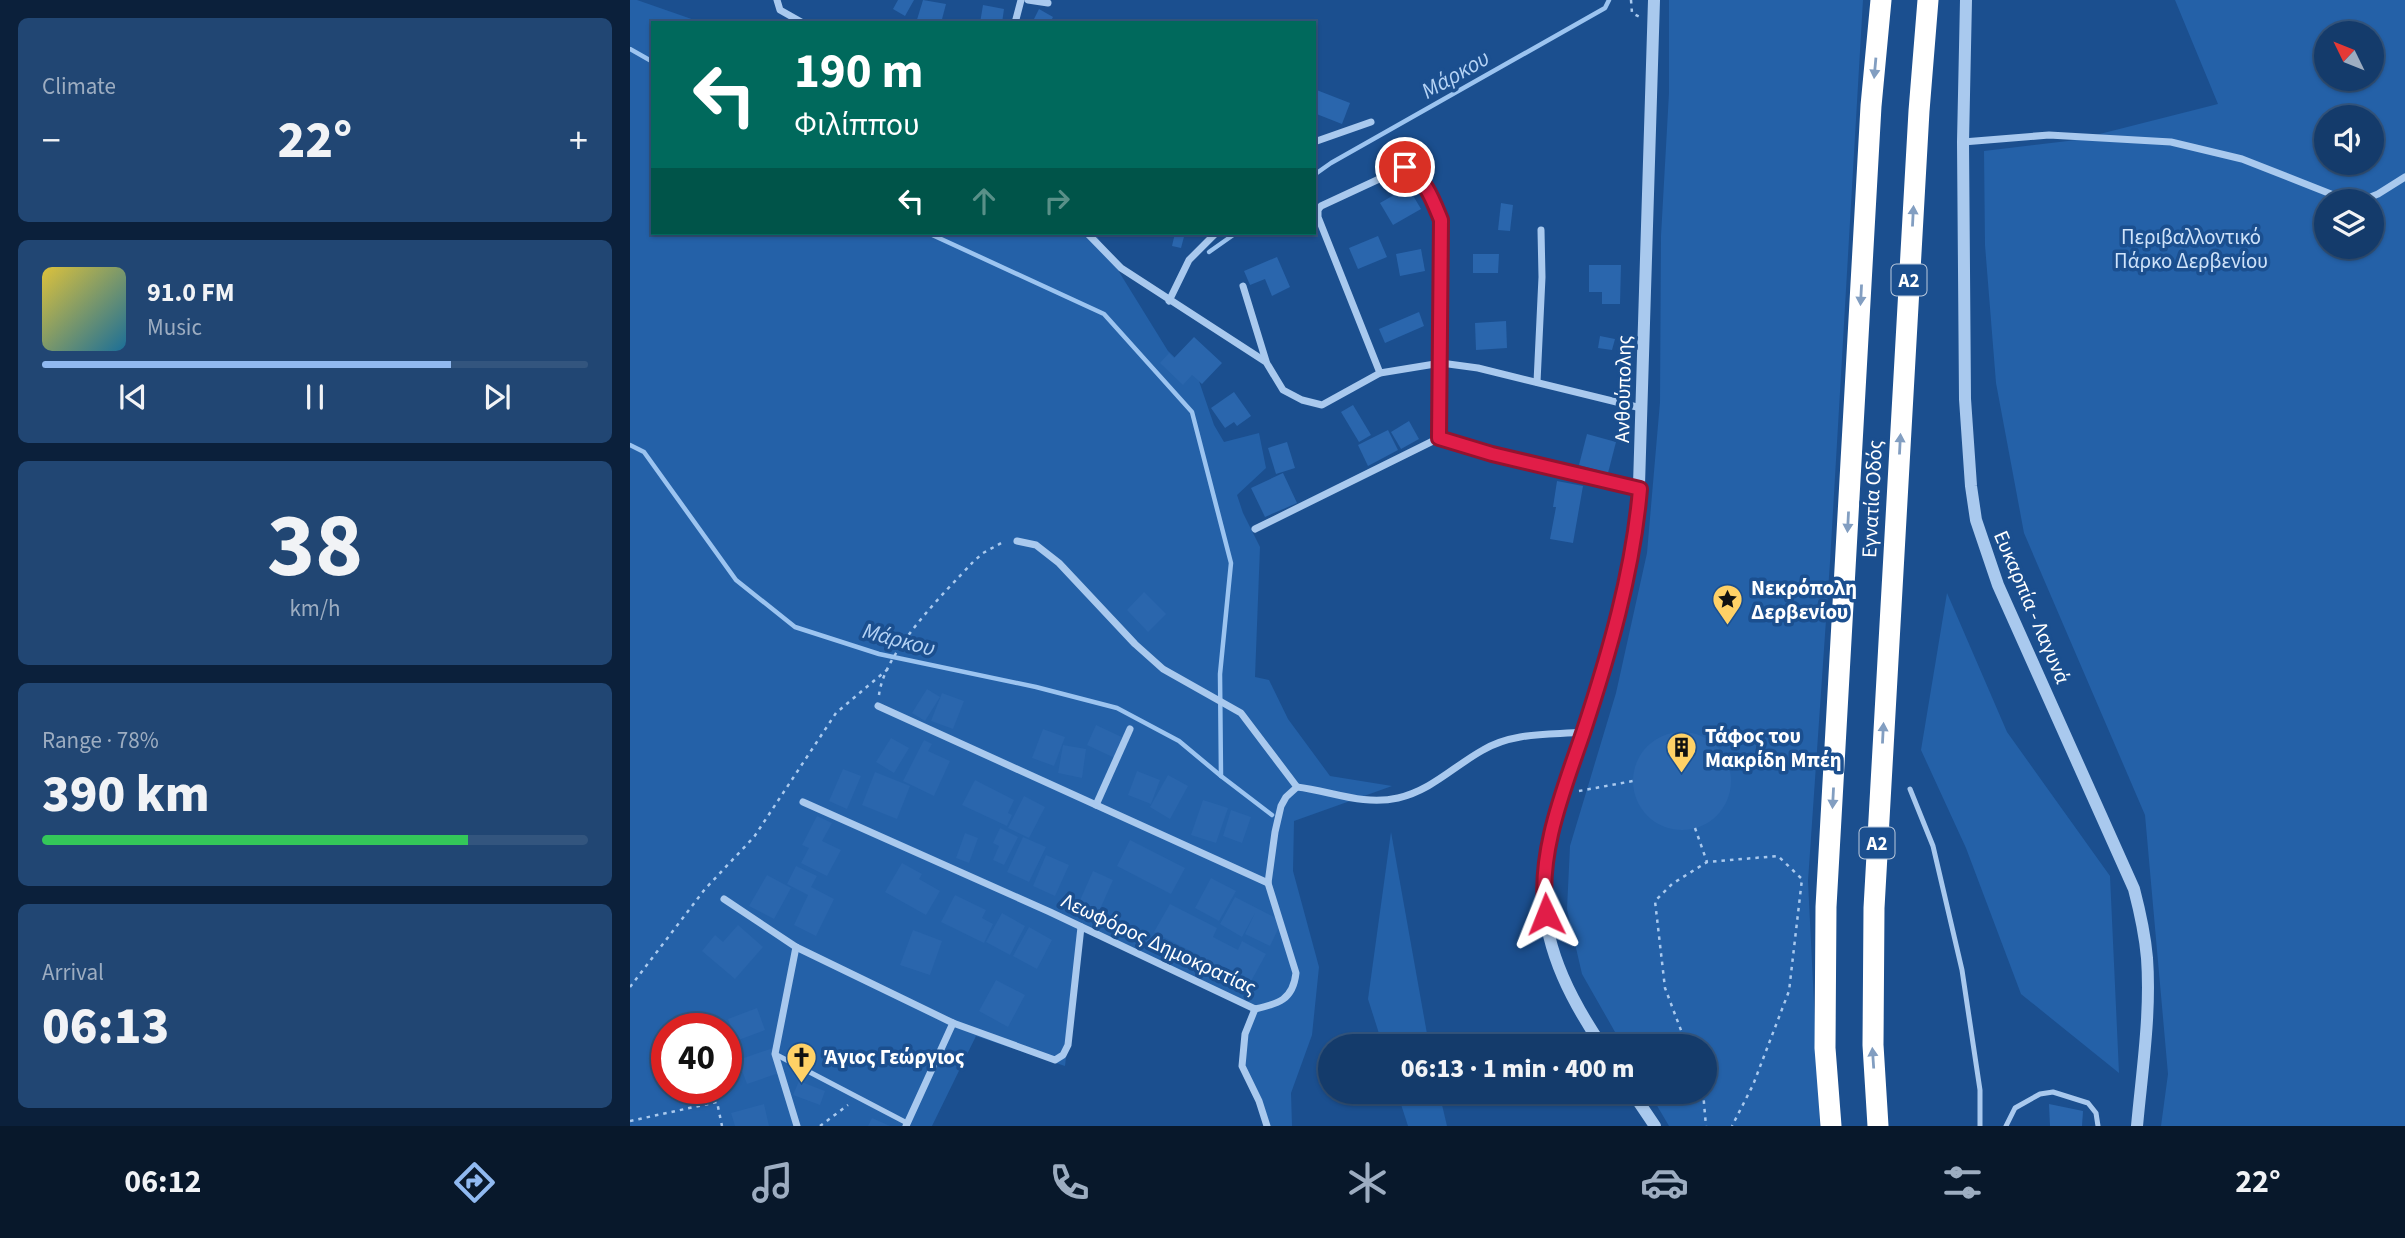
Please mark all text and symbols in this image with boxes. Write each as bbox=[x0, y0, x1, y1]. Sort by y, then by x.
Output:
north arrow bbox=[2314, 21, 2384, 91]
map controls bbox=[2314, 21, 2384, 259]
text: 190 m bbox=[794, 37, 923, 107]
water label: Μάρκου bbox=[1415, 42, 1496, 107]
icon: left bbox=[679, 49, 770, 140]
one-way arrow bbox=[1869, 57, 1880, 79]
text: Climate bbox=[42, 70, 116, 103]
text: Φιλίππου bbox=[794, 102, 920, 148]
text: 22° bbox=[278, 104, 352, 178]
button: sound bbox=[2314, 105, 2384, 175]
text: − bbox=[42, 114, 61, 168]
text: + bbox=[569, 114, 588, 168]
pin bbox=[1375, 137, 1435, 197]
icon: arrive bbox=[1386, 148, 1424, 186]
icon: left bbox=[892, 182, 930, 220]
icon: ahead bbox=[965, 182, 1003, 220]
icon: right bbox=[1038, 182, 1076, 220]
button: layers bbox=[2314, 189, 2384, 259]
one-way arrow bbox=[1907, 205, 1918, 227]
park label: Περιβαλλοντικό Πάρκο Δερβενίου bbox=[2114, 222, 2268, 276]
road number: Α2 bbox=[1892, 264, 1926, 296]
text: 91.0 FM bbox=[147, 274, 235, 311]
one-way arrow bbox=[1855, 284, 1866, 306]
text: Music bbox=[147, 311, 202, 344]
street label: Ανθούπολης bbox=[1607, 335, 1639, 443]
icon: previous bbox=[114, 378, 152, 416]
icon: pause bbox=[296, 378, 334, 416]
icon: next bbox=[478, 378, 516, 416]
one-way arrow bbox=[1895, 432, 1906, 454]
street label: Εγνατία Οδός bbox=[1854, 439, 1890, 559]
text: 38 bbox=[267, 482, 363, 611]
one-way arrow bbox=[1842, 511, 1853, 533]
street label: Ευκαρπία - Λαγυνά bbox=[1986, 526, 2078, 688]
place label: Νεκρόπολη Δερβενίου bbox=[1751, 573, 1857, 627]
place icon: Νεκρόπολη Δερβενίου bbox=[1711, 583, 1745, 627]
text: km/h bbox=[289, 592, 341, 625]
water label: Μάρκου bbox=[859, 614, 939, 665]
place label: Τάφος του Μακρίδη Μπέη bbox=[1705, 721, 1842, 775]
one-way arrow bbox=[1878, 722, 1889, 744]
text: Range · 78% bbox=[42, 724, 159, 757]
building icon: Τάφος του Μακρίδη Μπέη bbox=[1665, 731, 1699, 775]
text: 390 km bbox=[42, 758, 210, 832]
one-way arrow bbox=[1827, 787, 1838, 809]
road number: Α2 bbox=[1860, 828, 1894, 858]
position arrow bbox=[1509, 877, 1583, 951]
street label: Λεωφόρος Δημοκρατίας bbox=[1057, 886, 1261, 1002]
text: Arrival bbox=[42, 956, 104, 989]
text: 06:13 bbox=[42, 990, 169, 1064]
speed limit sign: 40 bbox=[651, 1013, 742, 1104]
church icon: Άγιος Γεώργιος bbox=[784, 1040, 818, 1084]
place label: Άγιος Γεώργιος bbox=[824, 1042, 965, 1072]
one-way arrow bbox=[1868, 1047, 1879, 1069]
text: 06:13 · 1 min · 400 m bbox=[1401, 1050, 1634, 1087]
icon: directions bbox=[450, 1158, 499, 1207]
icon: music bbox=[748, 1158, 797, 1207]
icon: phone bbox=[1045, 1158, 1094, 1207]
icon: climate bbox=[1343, 1158, 1392, 1207]
icon: car bbox=[1640, 1158, 1689, 1207]
icon: filters bbox=[1938, 1158, 1987, 1207]
text: 06:12 bbox=[124, 1159, 201, 1205]
text: 22° bbox=[2235, 1159, 2281, 1205]

